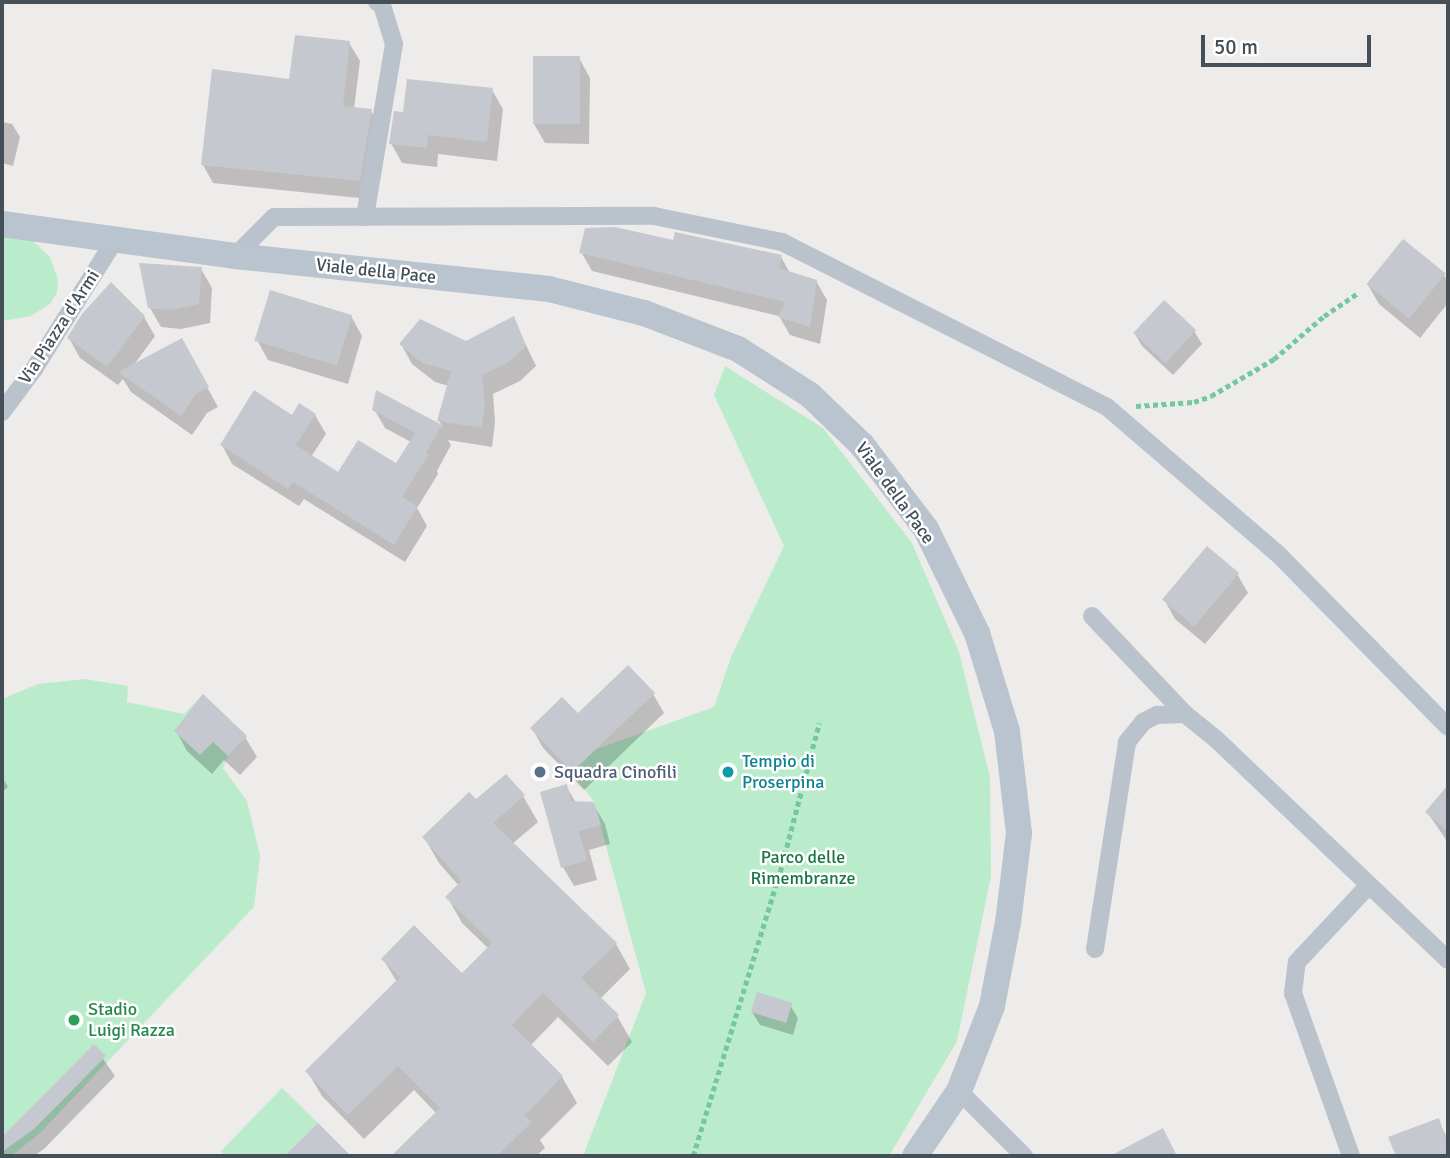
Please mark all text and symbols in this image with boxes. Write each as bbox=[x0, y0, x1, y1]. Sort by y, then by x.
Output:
scale bar bbox=[1205, 21, 1375, 65]
text: 50 m bbox=[1214, 34, 1258, 60]
street label: Viale della Pace bbox=[315, 254, 437, 288]
street label: Via Piazza d'Armi bbox=[14, 266, 104, 388]
street label: Viale della Pace bbox=[851, 438, 939, 548]
place label: Tempio di Proserpina bbox=[742, 751, 824, 794]
place label: Squadra Cinofili bbox=[554, 761, 677, 783]
marker: Squadra Cinofili bbox=[532, 764, 548, 780]
marker: Tempio di Proserpina bbox=[720, 764, 736, 780]
park label: Parco delle Rimembranze bbox=[750, 847, 856, 890]
place label: Stadio Luigi Razza bbox=[88, 999, 175, 1042]
marker: Stadio Luigi Razza bbox=[66, 1012, 82, 1028]

